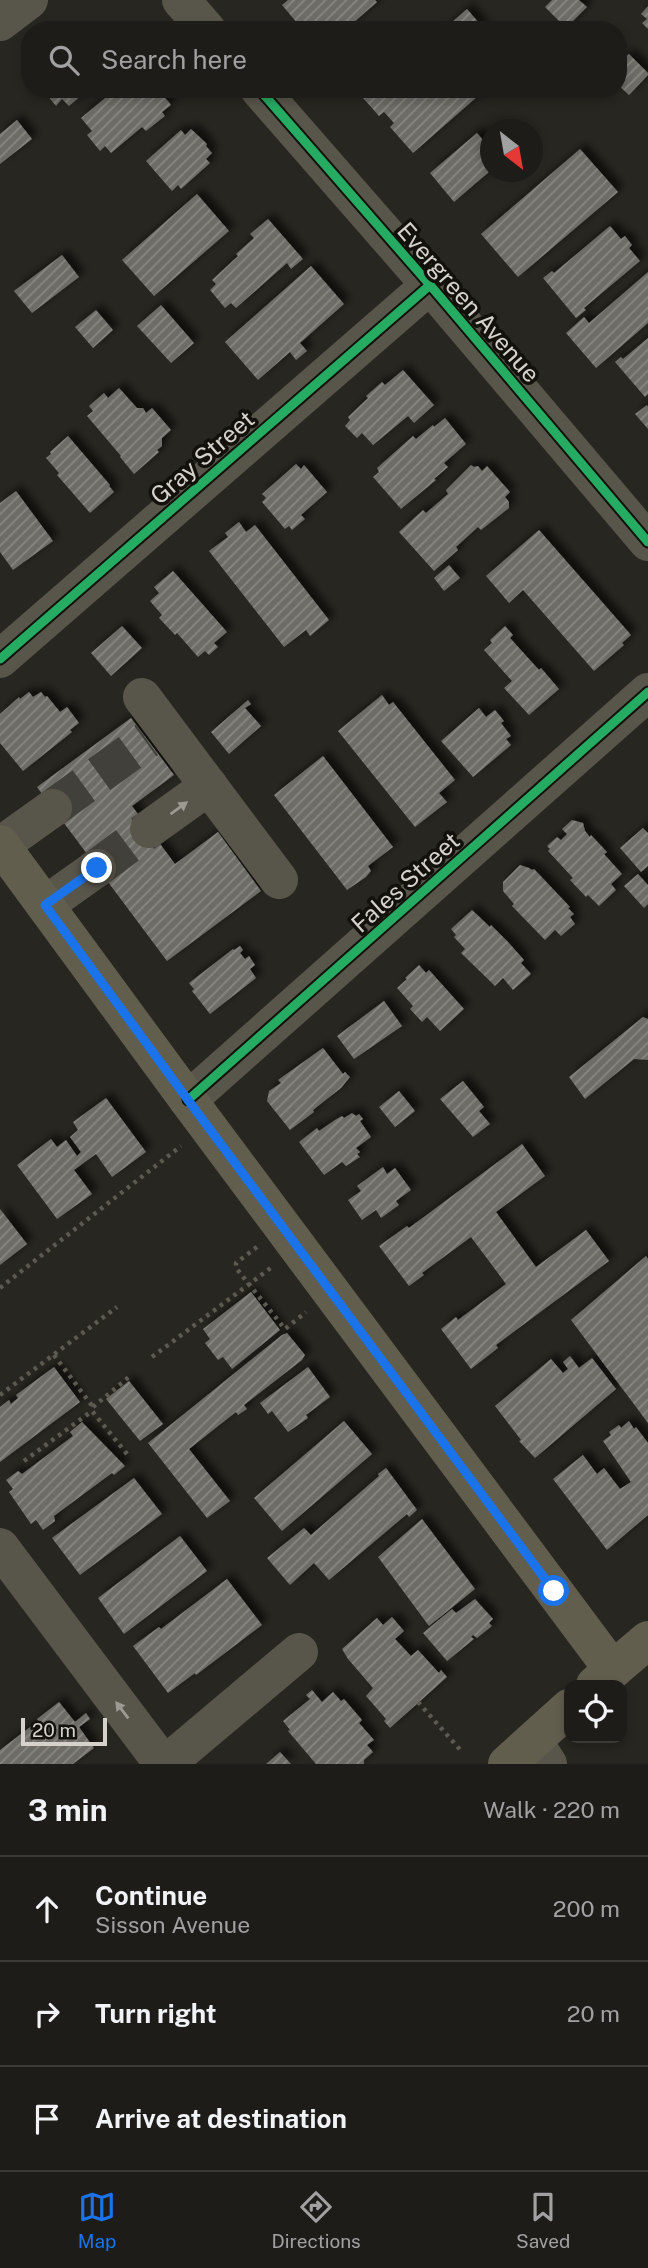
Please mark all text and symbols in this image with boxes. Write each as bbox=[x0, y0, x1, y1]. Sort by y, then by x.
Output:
search box bbox=[21, 21, 627, 98]
icon: search bbox=[45, 41, 83, 79]
text: Search here bbox=[101, 44, 247, 75]
north arrow bbox=[480, 119, 543, 182]
street label: Evergreen Avenue bbox=[392, 216, 546, 388]
street label: Gray Street bbox=[144, 404, 260, 510]
one-way arrow bbox=[170, 801, 188, 815]
street label: Fales Street bbox=[345, 826, 465, 938]
route end bbox=[81, 852, 112, 883]
route start bbox=[538, 1575, 569, 1606]
map controls bbox=[564, 1680, 627, 1743]
button: locate bbox=[564, 1680, 627, 1743]
one-way arrow bbox=[115, 1701, 130, 1719]
scale bar bbox=[21, 1715, 107, 1747]
text: 20 m bbox=[32, 1719, 76, 1741]
text: 3 min bbox=[28, 1792, 107, 1828]
text: Walk · 220 m bbox=[483, 1796, 620, 1823]
text: Continue bbox=[95, 1880, 207, 1911]
icon: ahead bbox=[28, 1890, 66, 1928]
text: 200 m bbox=[553, 1895, 620, 1922]
text: Sisson Avenue bbox=[95, 1911, 250, 1938]
icon: right bbox=[28, 1995, 66, 2033]
text: Turn right bbox=[95, 1998, 217, 2029]
text: 20 m bbox=[567, 2000, 620, 2027]
icon: arrive bbox=[28, 2100, 66, 2138]
text: Arrive at destination bbox=[95, 2103, 347, 2134]
tab: Map bbox=[78, 2188, 116, 2252]
tab: Directions bbox=[271, 2188, 361, 2252]
tab: Saved bbox=[516, 2188, 570, 2252]

